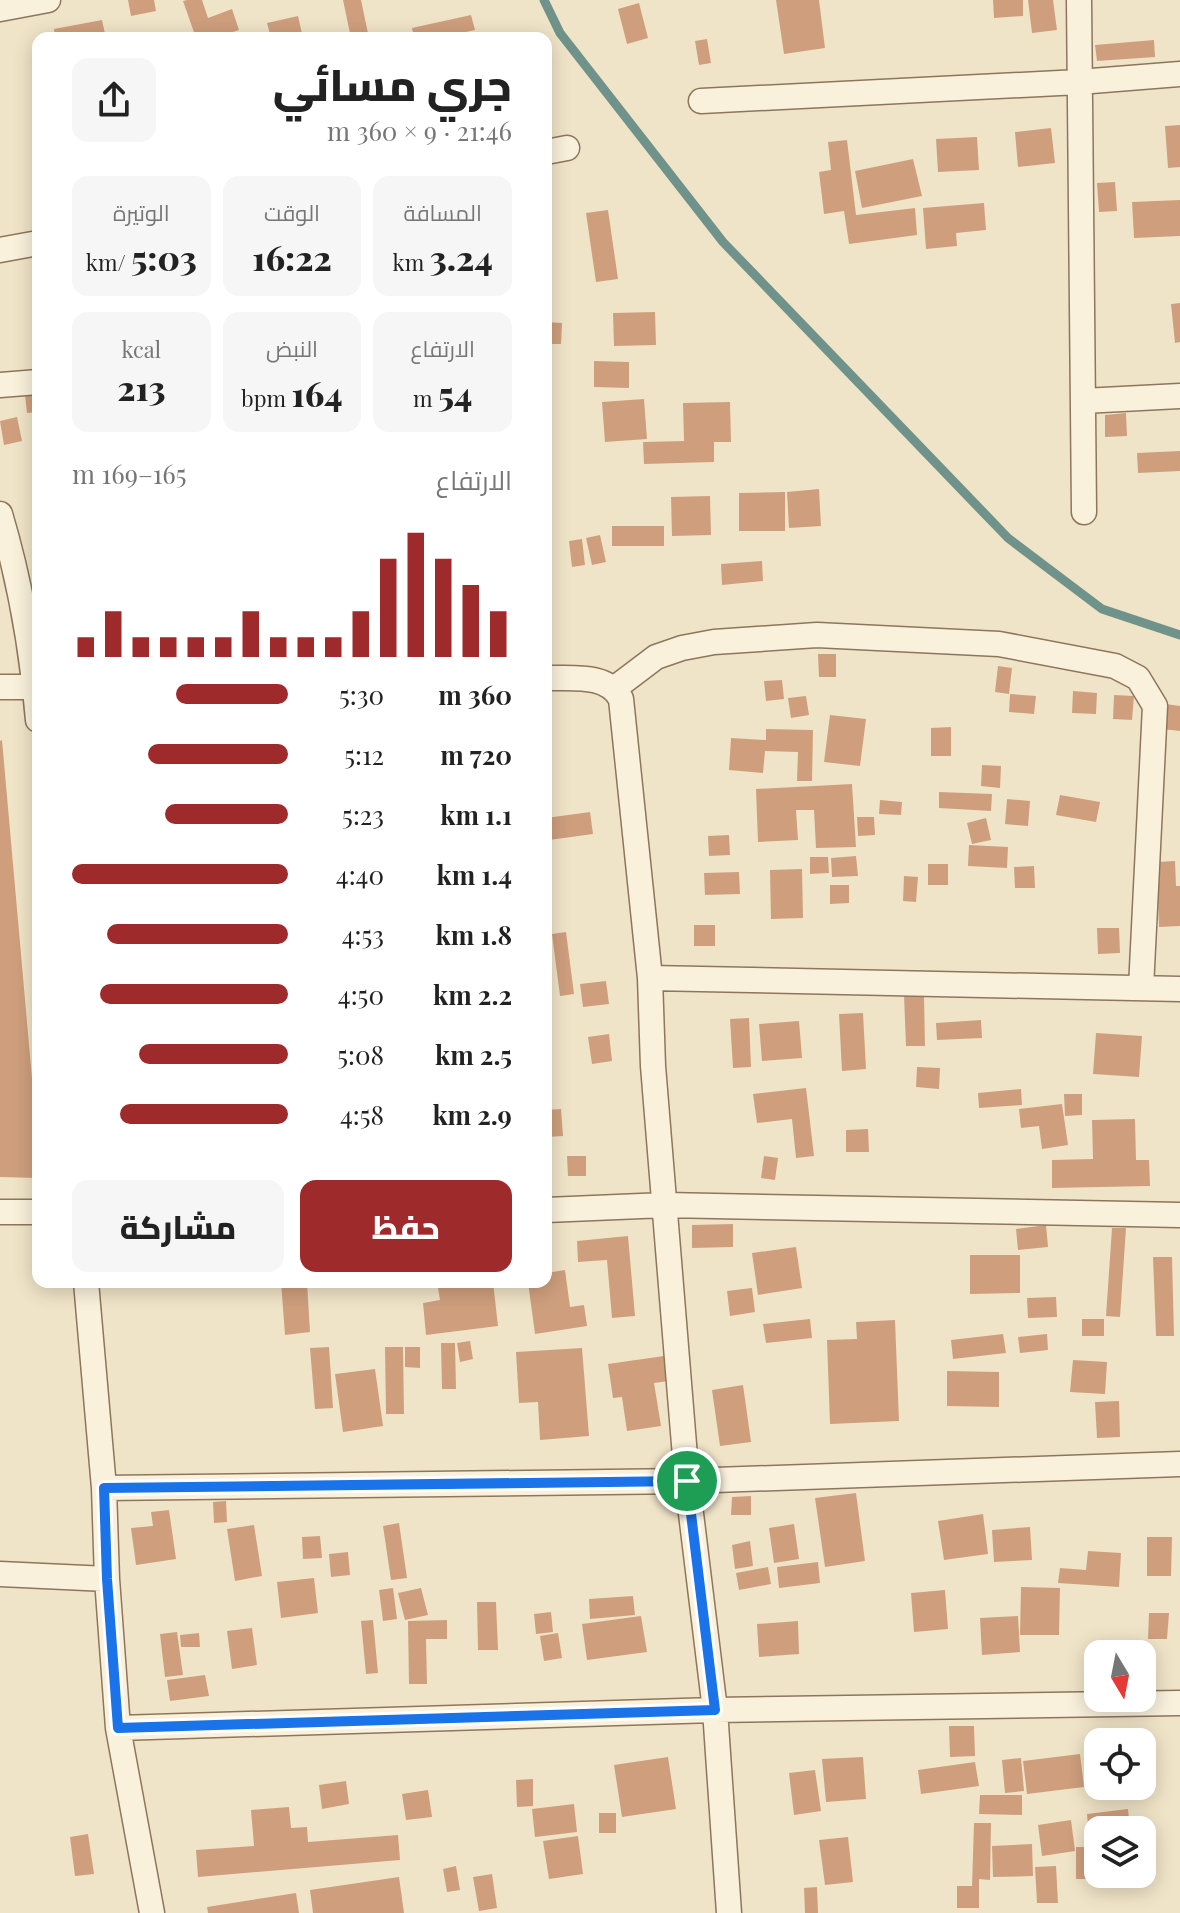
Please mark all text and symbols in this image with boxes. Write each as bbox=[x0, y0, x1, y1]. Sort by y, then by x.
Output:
text: جري مسائي bbox=[273, 53, 512, 112]
button: share bbox=[72, 58, 156, 142]
text: 21:46 · 9 × 360 m bbox=[327, 113, 512, 148]
text: الوتيرة bbox=[113, 197, 170, 227]
text: الوقت bbox=[264, 197, 320, 227]
text: المسافة bbox=[404, 197, 482, 227]
text: 5:03 bbox=[131, 234, 197, 280]
text: 16:22 bbox=[252, 234, 332, 280]
text: 3.24 bbox=[430, 234, 493, 280]
text: /km bbox=[86, 247, 131, 277]
text: km bbox=[393, 247, 430, 277]
text: النبض bbox=[266, 333, 318, 363]
text: الارتفاع bbox=[410, 333, 475, 363]
text: kcal bbox=[122, 334, 161, 364]
text: 213 bbox=[117, 364, 166, 410]
text: 164 bbox=[292, 370, 343, 416]
text: 54 bbox=[438, 370, 472, 416]
text: bpm bbox=[241, 383, 292, 413]
text: m bbox=[413, 383, 438, 413]
text: 165–169 m bbox=[72, 456, 187, 491]
text: الارتفاع bbox=[436, 462, 512, 497]
text: 5:30 bbox=[339, 677, 384, 712]
text: 360 m bbox=[438, 677, 512, 712]
text: 5:12 bbox=[344, 737, 384, 772]
text: 720 m bbox=[440, 737, 512, 772]
text: 5:23 bbox=[342, 797, 384, 832]
text: 1.1 km bbox=[440, 797, 512, 832]
text: 4:40 bbox=[336, 857, 384, 892]
text: 1.4 km bbox=[436, 857, 512, 892]
text: 4:53 bbox=[342, 917, 384, 952]
text: 1.8 km bbox=[436, 917, 512, 952]
text: 4:50 bbox=[338, 977, 384, 1012]
text: 2.2 km bbox=[433, 977, 512, 1012]
text: 5:08 bbox=[337, 1037, 384, 1072]
text: 2.5 km bbox=[435, 1037, 512, 1072]
text: 4:58 bbox=[340, 1097, 384, 1132]
text: 2.9 km bbox=[432, 1097, 512, 1132]
button: مشاركة bbox=[72, 1180, 284, 1272]
button: حفظ bbox=[300, 1180, 512, 1272]
pin bbox=[653, 1447, 721, 1515]
icon: arrive bbox=[665, 1459, 709, 1503]
north arrow bbox=[1084, 1640, 1156, 1712]
map controls bbox=[1084, 1640, 1156, 1888]
button: locate bbox=[1084, 1728, 1156, 1800]
button: layers bbox=[1084, 1816, 1156, 1888]

